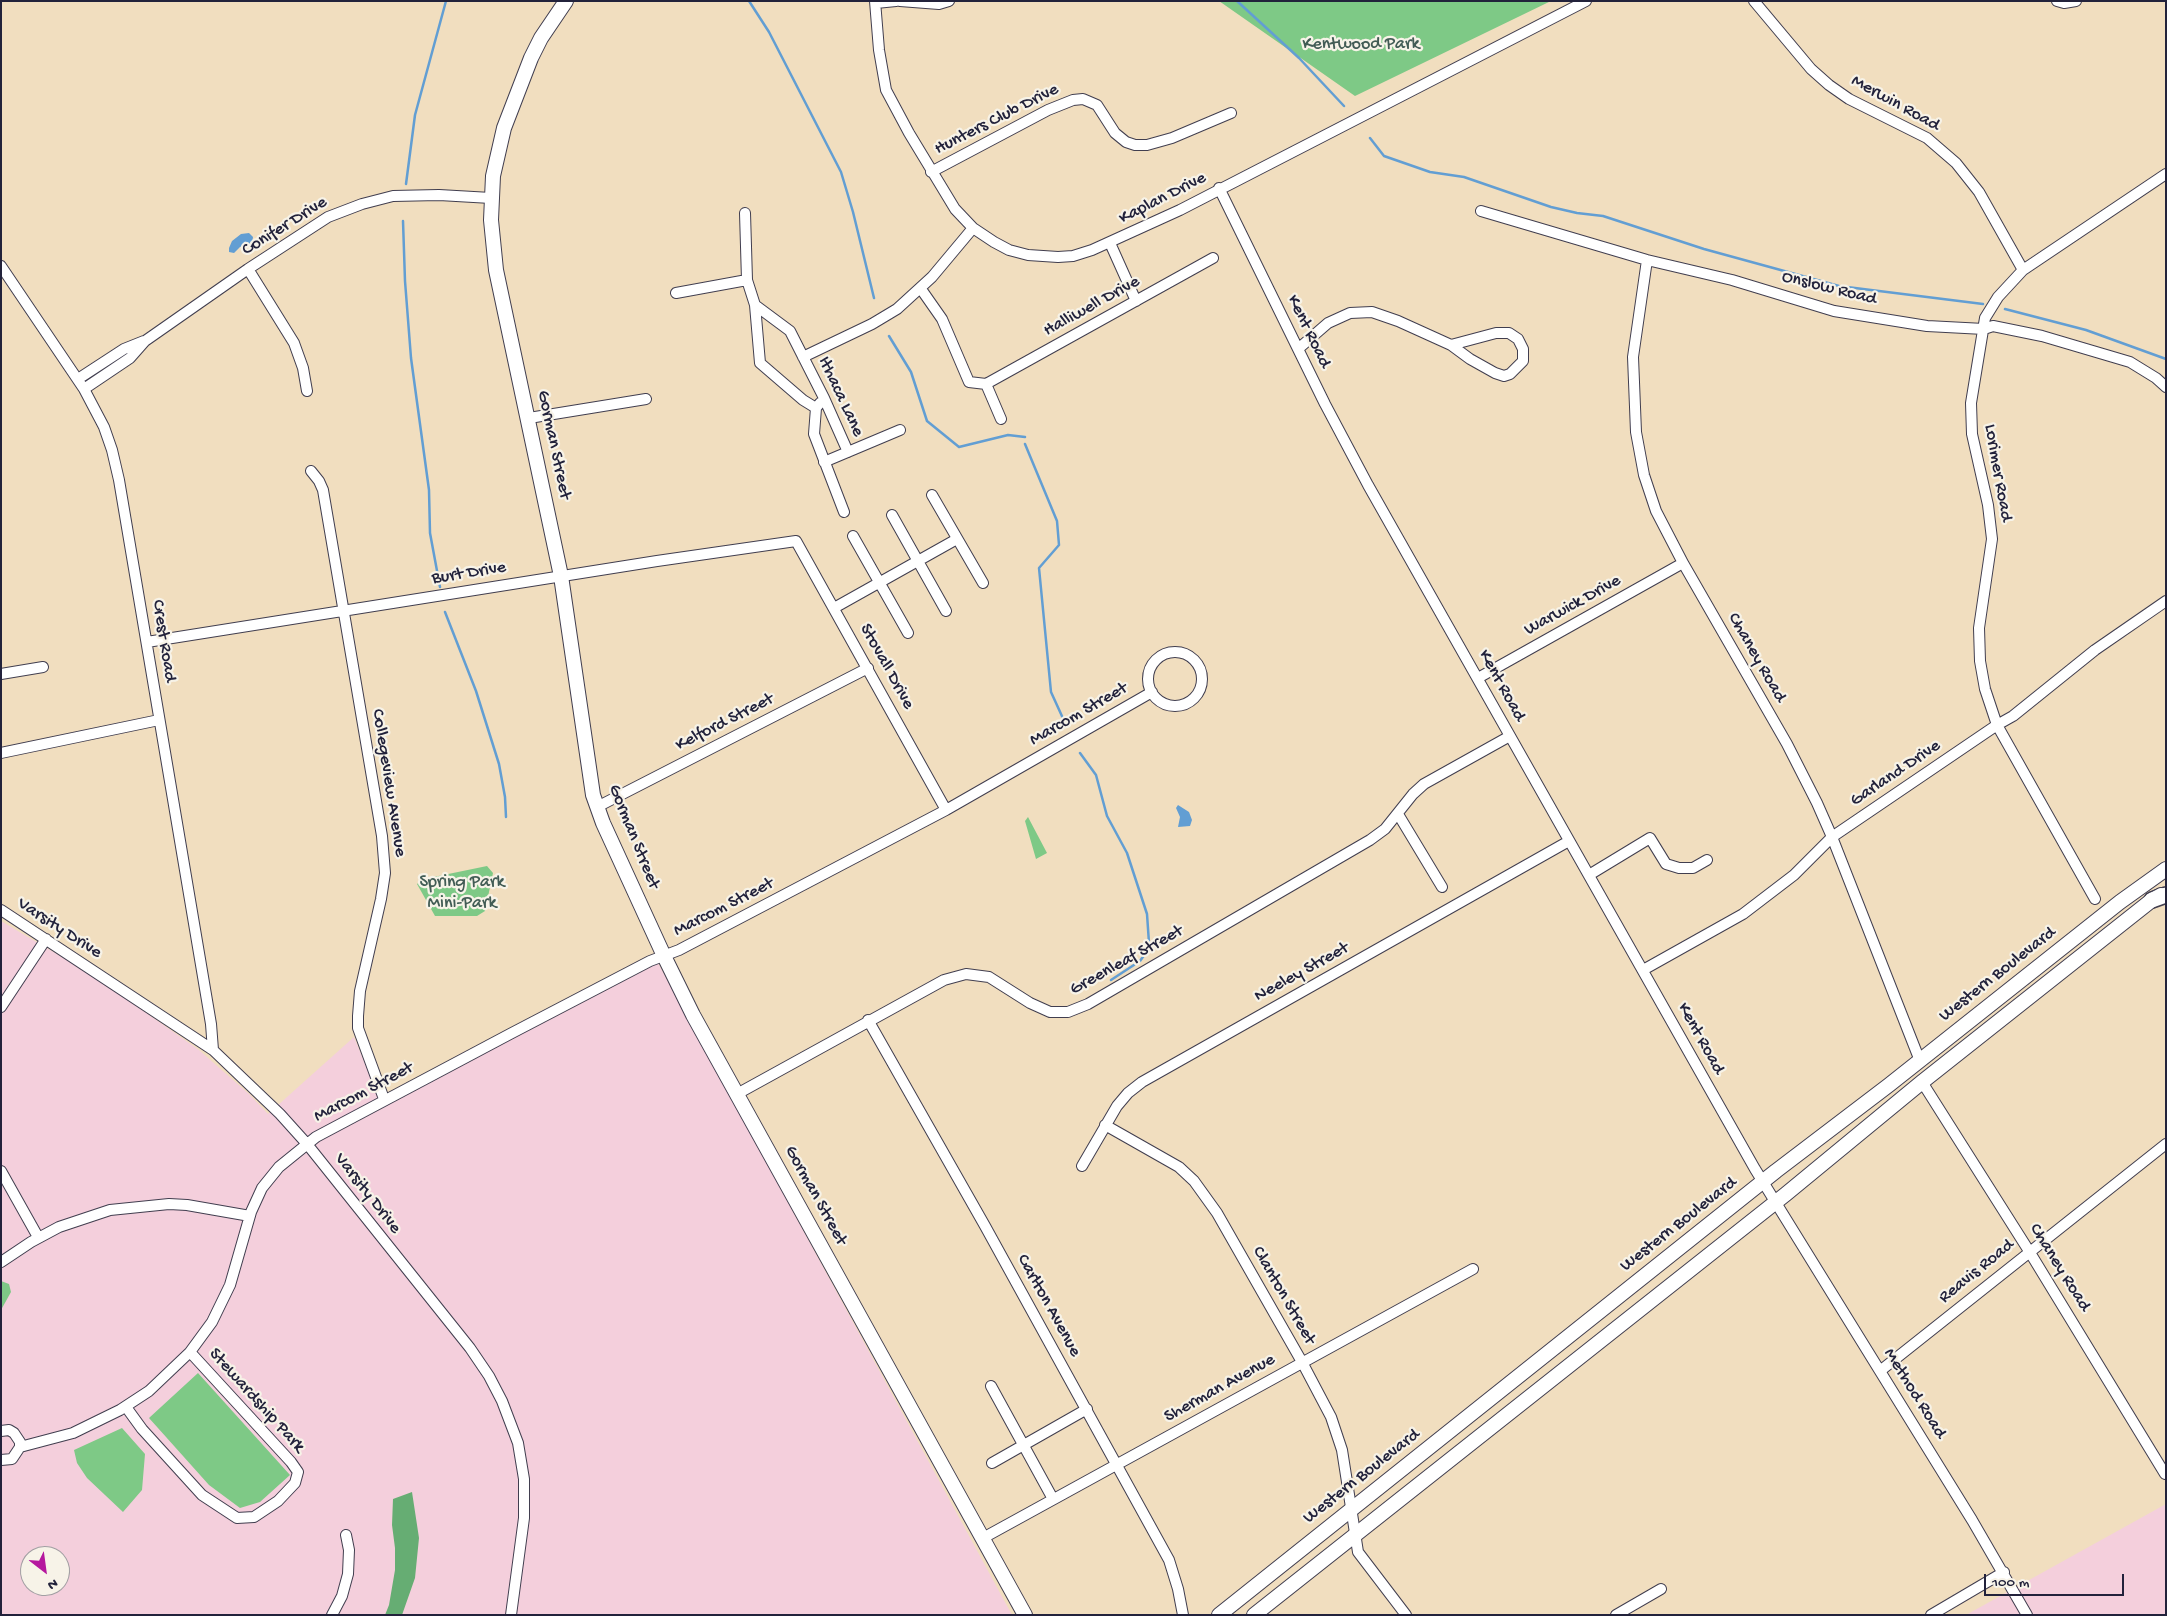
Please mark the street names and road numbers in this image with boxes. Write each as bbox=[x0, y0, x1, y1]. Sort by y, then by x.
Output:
street label: Merwin Road bbox=[1847, 71, 1943, 137]
street label: Hunters Club Drive bbox=[931, 79, 1063, 161]
street label: Kaplan Drive bbox=[1116, 168, 1210, 230]
street label: Conifer Drive bbox=[238, 192, 332, 262]
street label: Onslow Road bbox=[1779, 267, 1879, 311]
street label: Halliwell Drive bbox=[1040, 272, 1144, 342]
street label: Kent Road bbox=[1281, 292, 1335, 372]
street label: Ithaca Lane bbox=[812, 353, 868, 441]
street label: Gorman Street bbox=[531, 389, 575, 501]
street label: Lorimer Road bbox=[1978, 423, 2016, 523]
street label: Burt Drive bbox=[430, 557, 508, 591]
street label: Warwick Drive bbox=[1521, 571, 1625, 641]
street label: Crest Road bbox=[146, 598, 180, 684]
street label: Chaney Road bbox=[1722, 609, 1790, 707]
street label: Stovall Drive bbox=[854, 620, 918, 714]
street label: Kent Road bbox=[1472, 646, 1530, 726]
street label: Marcom Street bbox=[1026, 678, 1132, 752]
street label: Kelford Street bbox=[672, 689, 778, 757]
street label: Collegeview Avenue bbox=[366, 708, 410, 858]
street label: Garland Drive bbox=[1847, 736, 1945, 812]
street label: Gorman Street bbox=[602, 782, 664, 892]
street label: Marcom Street bbox=[670, 874, 778, 942]
street label: Varsity Drive bbox=[13, 894, 105, 964]
street label: Greenleaf Street bbox=[1067, 921, 1187, 1001]
street label: Western Boulevard bbox=[1935, 923, 2061, 1027]
street label: Neeley Street bbox=[1251, 938, 1353, 1008]
street label: Kent Road bbox=[1671, 999, 1729, 1079]
street label: Marcom Street bbox=[311, 1058, 417, 1128]
street label: Gorman Street bbox=[779, 1142, 851, 1250]
street label: Varsity Drive bbox=[329, 1149, 405, 1239]
street label: Western Boulevard bbox=[1616, 1173, 1742, 1277]
street label: Chaney Road bbox=[2023, 1220, 2095, 1316]
street label: Reavis Road bbox=[1935, 1235, 2019, 1309]
street label: Clanton Street bbox=[1246, 1243, 1320, 1349]
street label: Carlton Avenue bbox=[1011, 1251, 1085, 1361]
street label: Stewardship Park bbox=[203, 1344, 309, 1458]
street label: Method Road bbox=[1878, 1345, 1950, 1443]
street label: Sherman Avenue bbox=[1161, 1350, 1279, 1428]
street label: Western Boulevard bbox=[1299, 1425, 1425, 1529]

